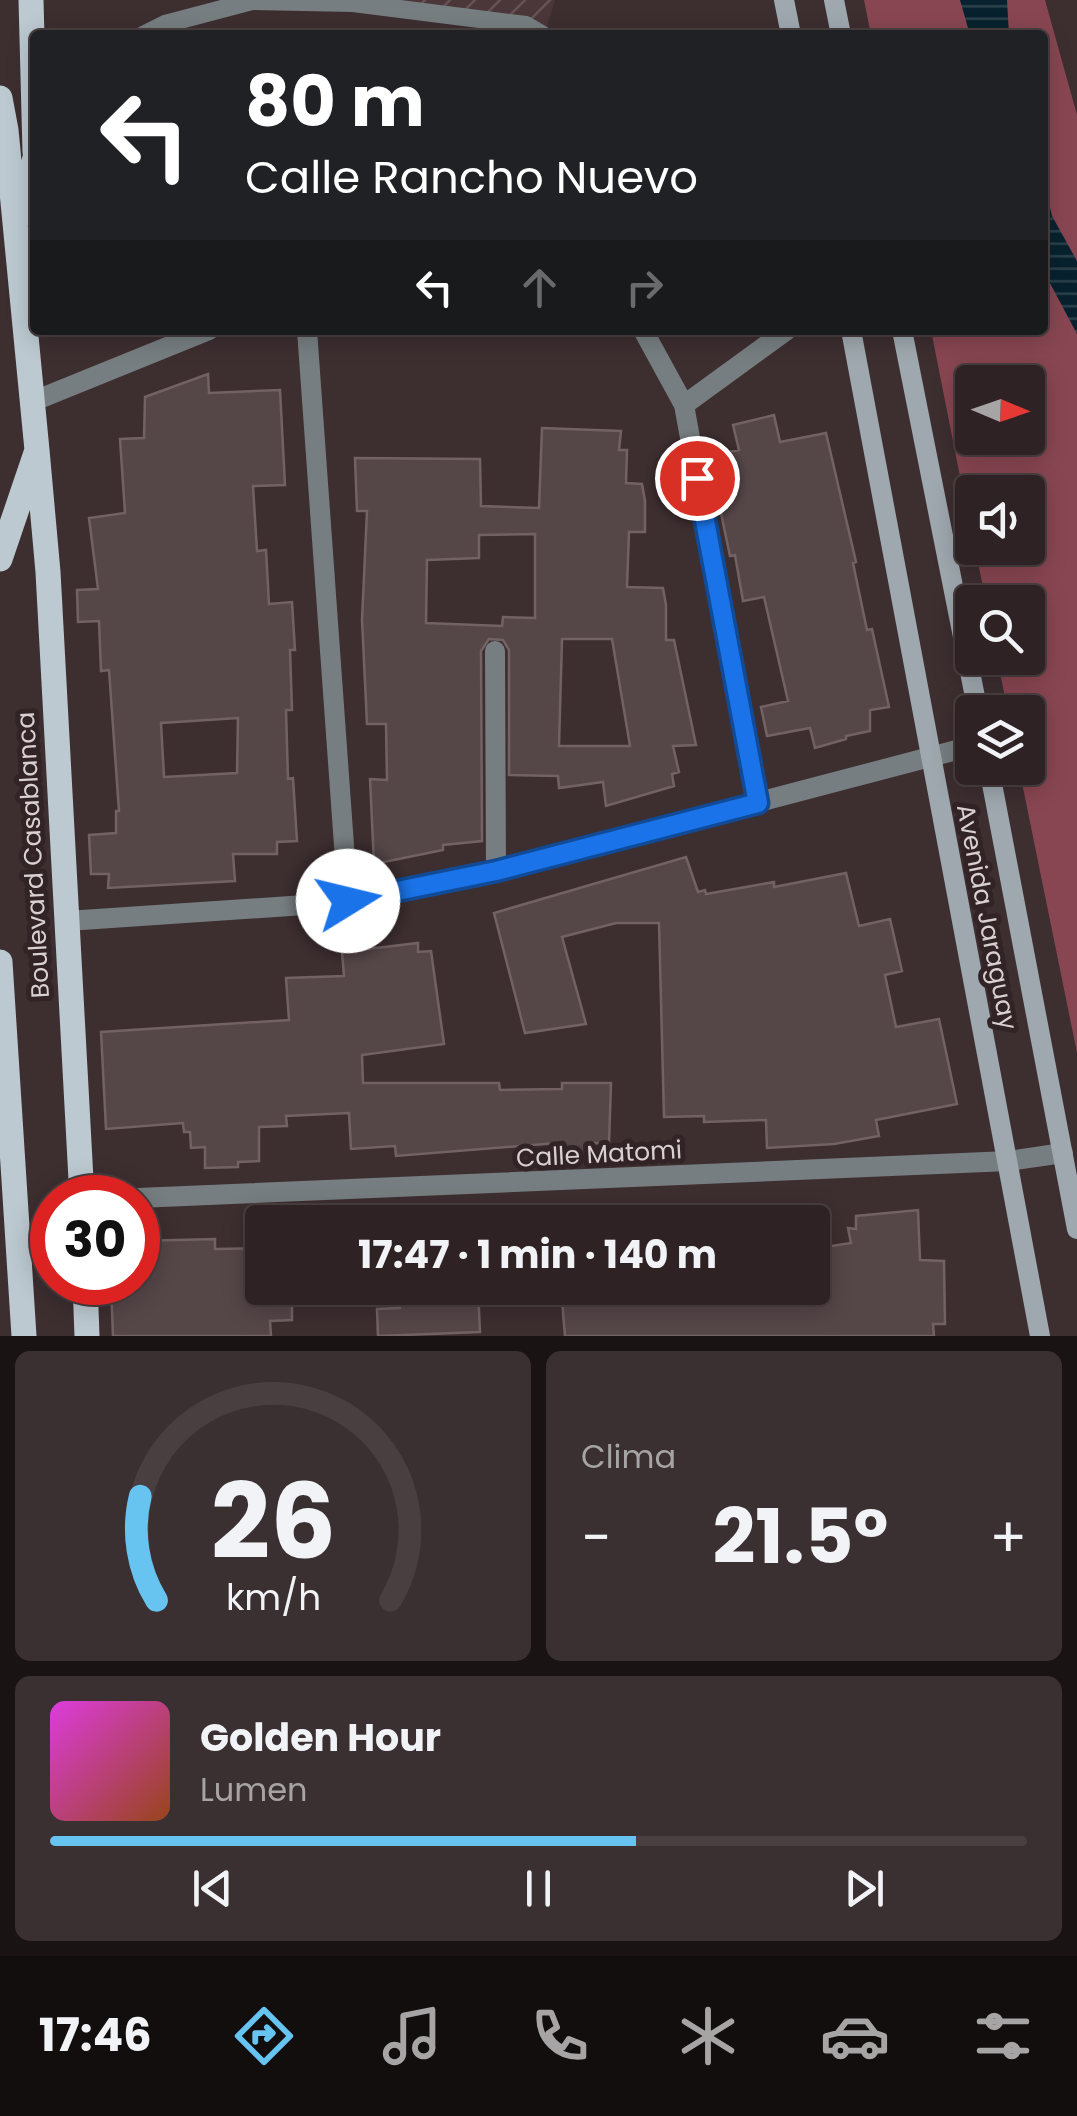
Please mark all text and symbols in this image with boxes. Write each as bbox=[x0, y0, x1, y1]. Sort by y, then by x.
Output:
text: 80 m bbox=[245, 52, 425, 151]
icon: left bbox=[80, 70, 210, 200]
text: Calle Rancho Nuevo bbox=[245, 146, 698, 209]
icon: left bbox=[407, 260, 462, 315]
icon: ahead bbox=[512, 260, 567, 315]
icon: right bbox=[617, 260, 672, 315]
north arrow bbox=[955, 365, 1045, 455]
map controls bbox=[955, 365, 1045, 785]
pin bbox=[655, 436, 740, 521]
icon: arrive bbox=[670, 451, 725, 506]
button: sound bbox=[955, 475, 1045, 565]
button: search bbox=[955, 585, 1045, 675]
button: layers bbox=[955, 695, 1045, 785]
street label: Boulevard Casablanca bbox=[8, 711, 58, 999]
street label: Avenida Jaraguay bbox=[948, 801, 1026, 1033]
position arrow bbox=[296, 849, 400, 953]
street label: Calle Matomi bbox=[515, 1132, 683, 1176]
speed limit sign: 30 bbox=[30, 1175, 160, 1305]
text: 17:47 · 1 min · 140 m bbox=[358, 1228, 717, 1281]
text: Clima bbox=[581, 1434, 676, 1479]
text: 26 bbox=[210, 1449, 336, 1594]
text: 21.5° bbox=[713, 1484, 888, 1589]
text: − bbox=[581, 1499, 611, 1576]
text: + bbox=[989, 1499, 1027, 1576]
text: km/h bbox=[225, 1572, 321, 1623]
text: Golden Hour bbox=[200, 1711, 441, 1764]
text: Lumen bbox=[200, 1767, 308, 1812]
icon: previous bbox=[185, 1861, 240, 1916]
icon: pause bbox=[511, 1861, 566, 1916]
icon: next bbox=[837, 1861, 892, 1916]
icon: directions bbox=[229, 2001, 299, 2071]
icon: music bbox=[377, 2001, 447, 2071]
icon: phone bbox=[525, 2001, 595, 2071]
icon: climate bbox=[673, 2001, 743, 2071]
icon: car bbox=[820, 2001, 890, 2071]
icon: filters bbox=[968, 2001, 1038, 2071]
text: 17:46 bbox=[39, 2004, 152, 2067]

